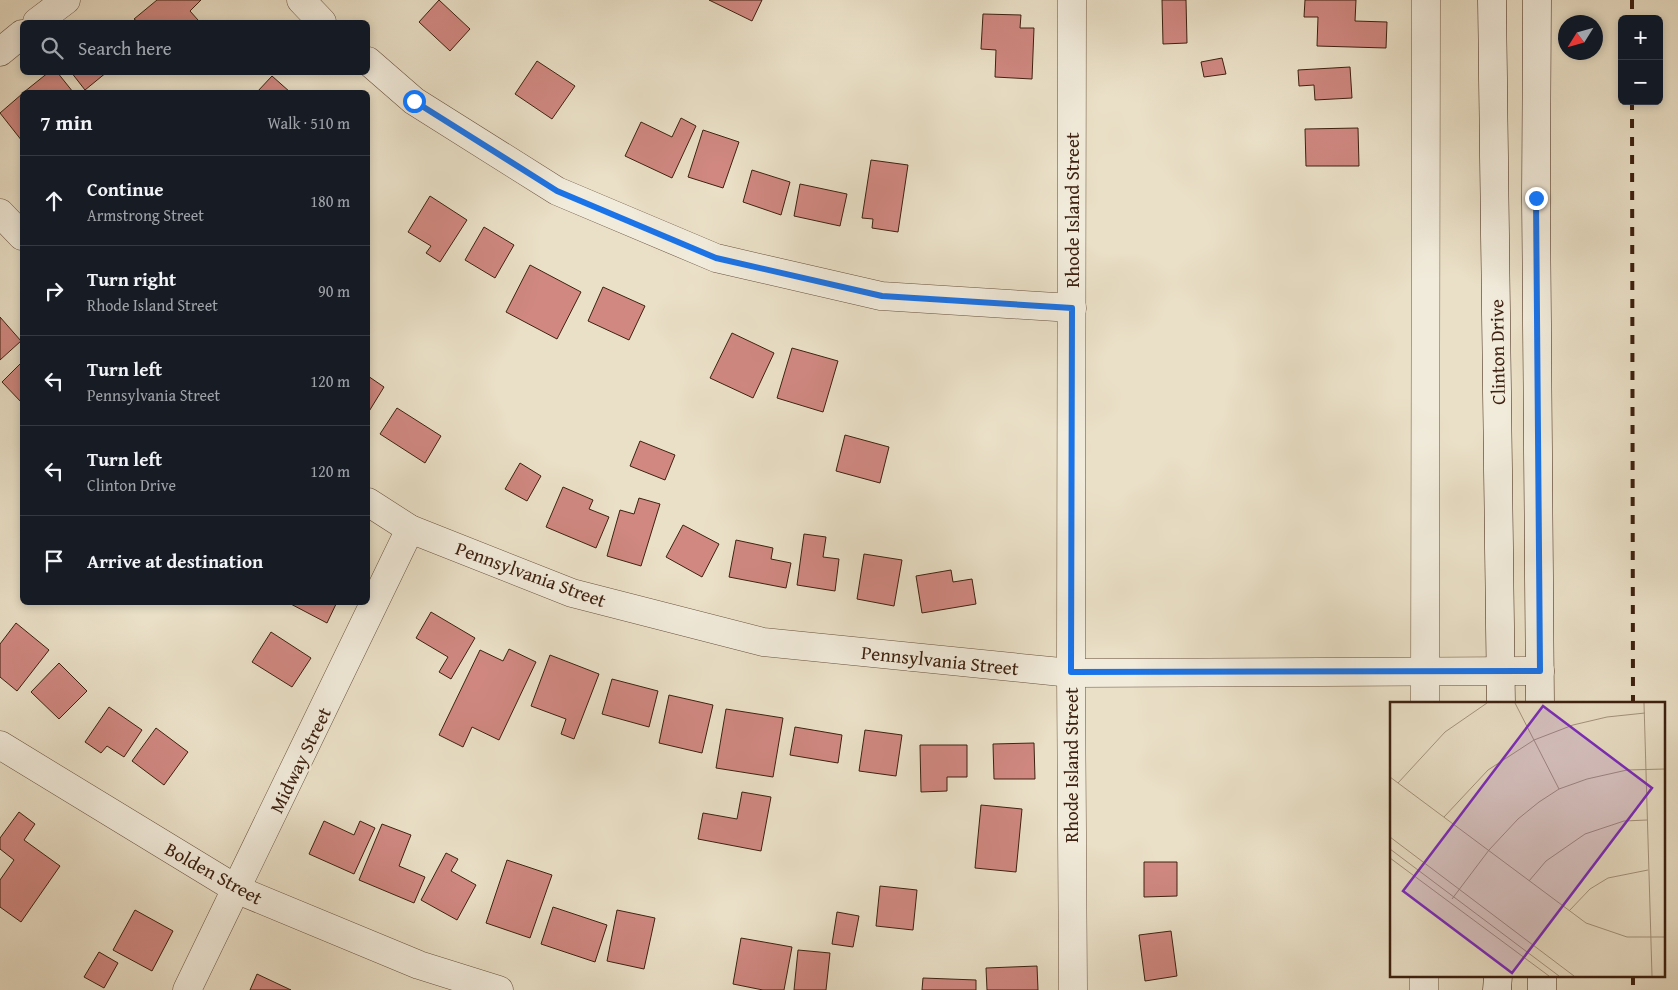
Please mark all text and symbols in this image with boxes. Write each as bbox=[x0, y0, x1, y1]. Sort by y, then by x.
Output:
north arrow bbox=[1558, 15, 1603, 60]
map controls bbox=[1618, 15, 1663, 105]
button: + bbox=[1618, 15, 1663, 60]
search box bbox=[20, 20, 370, 75]
icon: search bbox=[38, 34, 66, 62]
text: Search here bbox=[78, 34, 172, 62]
button: − bbox=[1618, 60, 1663, 105]
route start bbox=[403, 90, 426, 113]
text: 7 min bbox=[40, 107, 92, 138]
text: Walk · 510 m bbox=[267, 111, 350, 135]
street label: Rhode Island Street bbox=[1058, 132, 1086, 288]
text: Continue bbox=[87, 175, 164, 203]
icon: ahead bbox=[40, 187, 68, 215]
route end bbox=[1525, 187, 1548, 210]
text: 180 m bbox=[310, 189, 350, 213]
text: Armstrong Street bbox=[87, 203, 204, 227]
text: Turn right bbox=[87, 265, 176, 293]
icon: right bbox=[40, 277, 68, 305]
text: 90 m bbox=[318, 279, 350, 303]
text: Rhode Island Street bbox=[87, 293, 218, 317]
street label: Clinton Drive bbox=[1482, 299, 1512, 405]
text: Turn left bbox=[87, 355, 162, 383]
icon: left bbox=[40, 367, 68, 395]
text: 120 m bbox=[310, 369, 350, 393]
text: Pennsylvania Street bbox=[87, 383, 220, 407]
text: Turn left bbox=[87, 445, 162, 473]
icon: left bbox=[40, 457, 68, 485]
text: 120 m bbox=[310, 459, 350, 483]
text: Clinton Drive bbox=[87, 473, 176, 497]
street label: Pennsylvania Street bbox=[452, 534, 610, 614]
icon: arrive bbox=[40, 547, 68, 575]
text: Arrive at destination bbox=[87, 547, 263, 575]
street label: Pennsylvania Street bbox=[860, 638, 1020, 682]
street label: Rhode Island Street bbox=[1057, 687, 1085, 843]
street label: Midway Street bbox=[262, 702, 338, 818]
inset map bbox=[1390, 702, 1666, 978]
street label: Bolden Street bbox=[160, 835, 268, 912]

